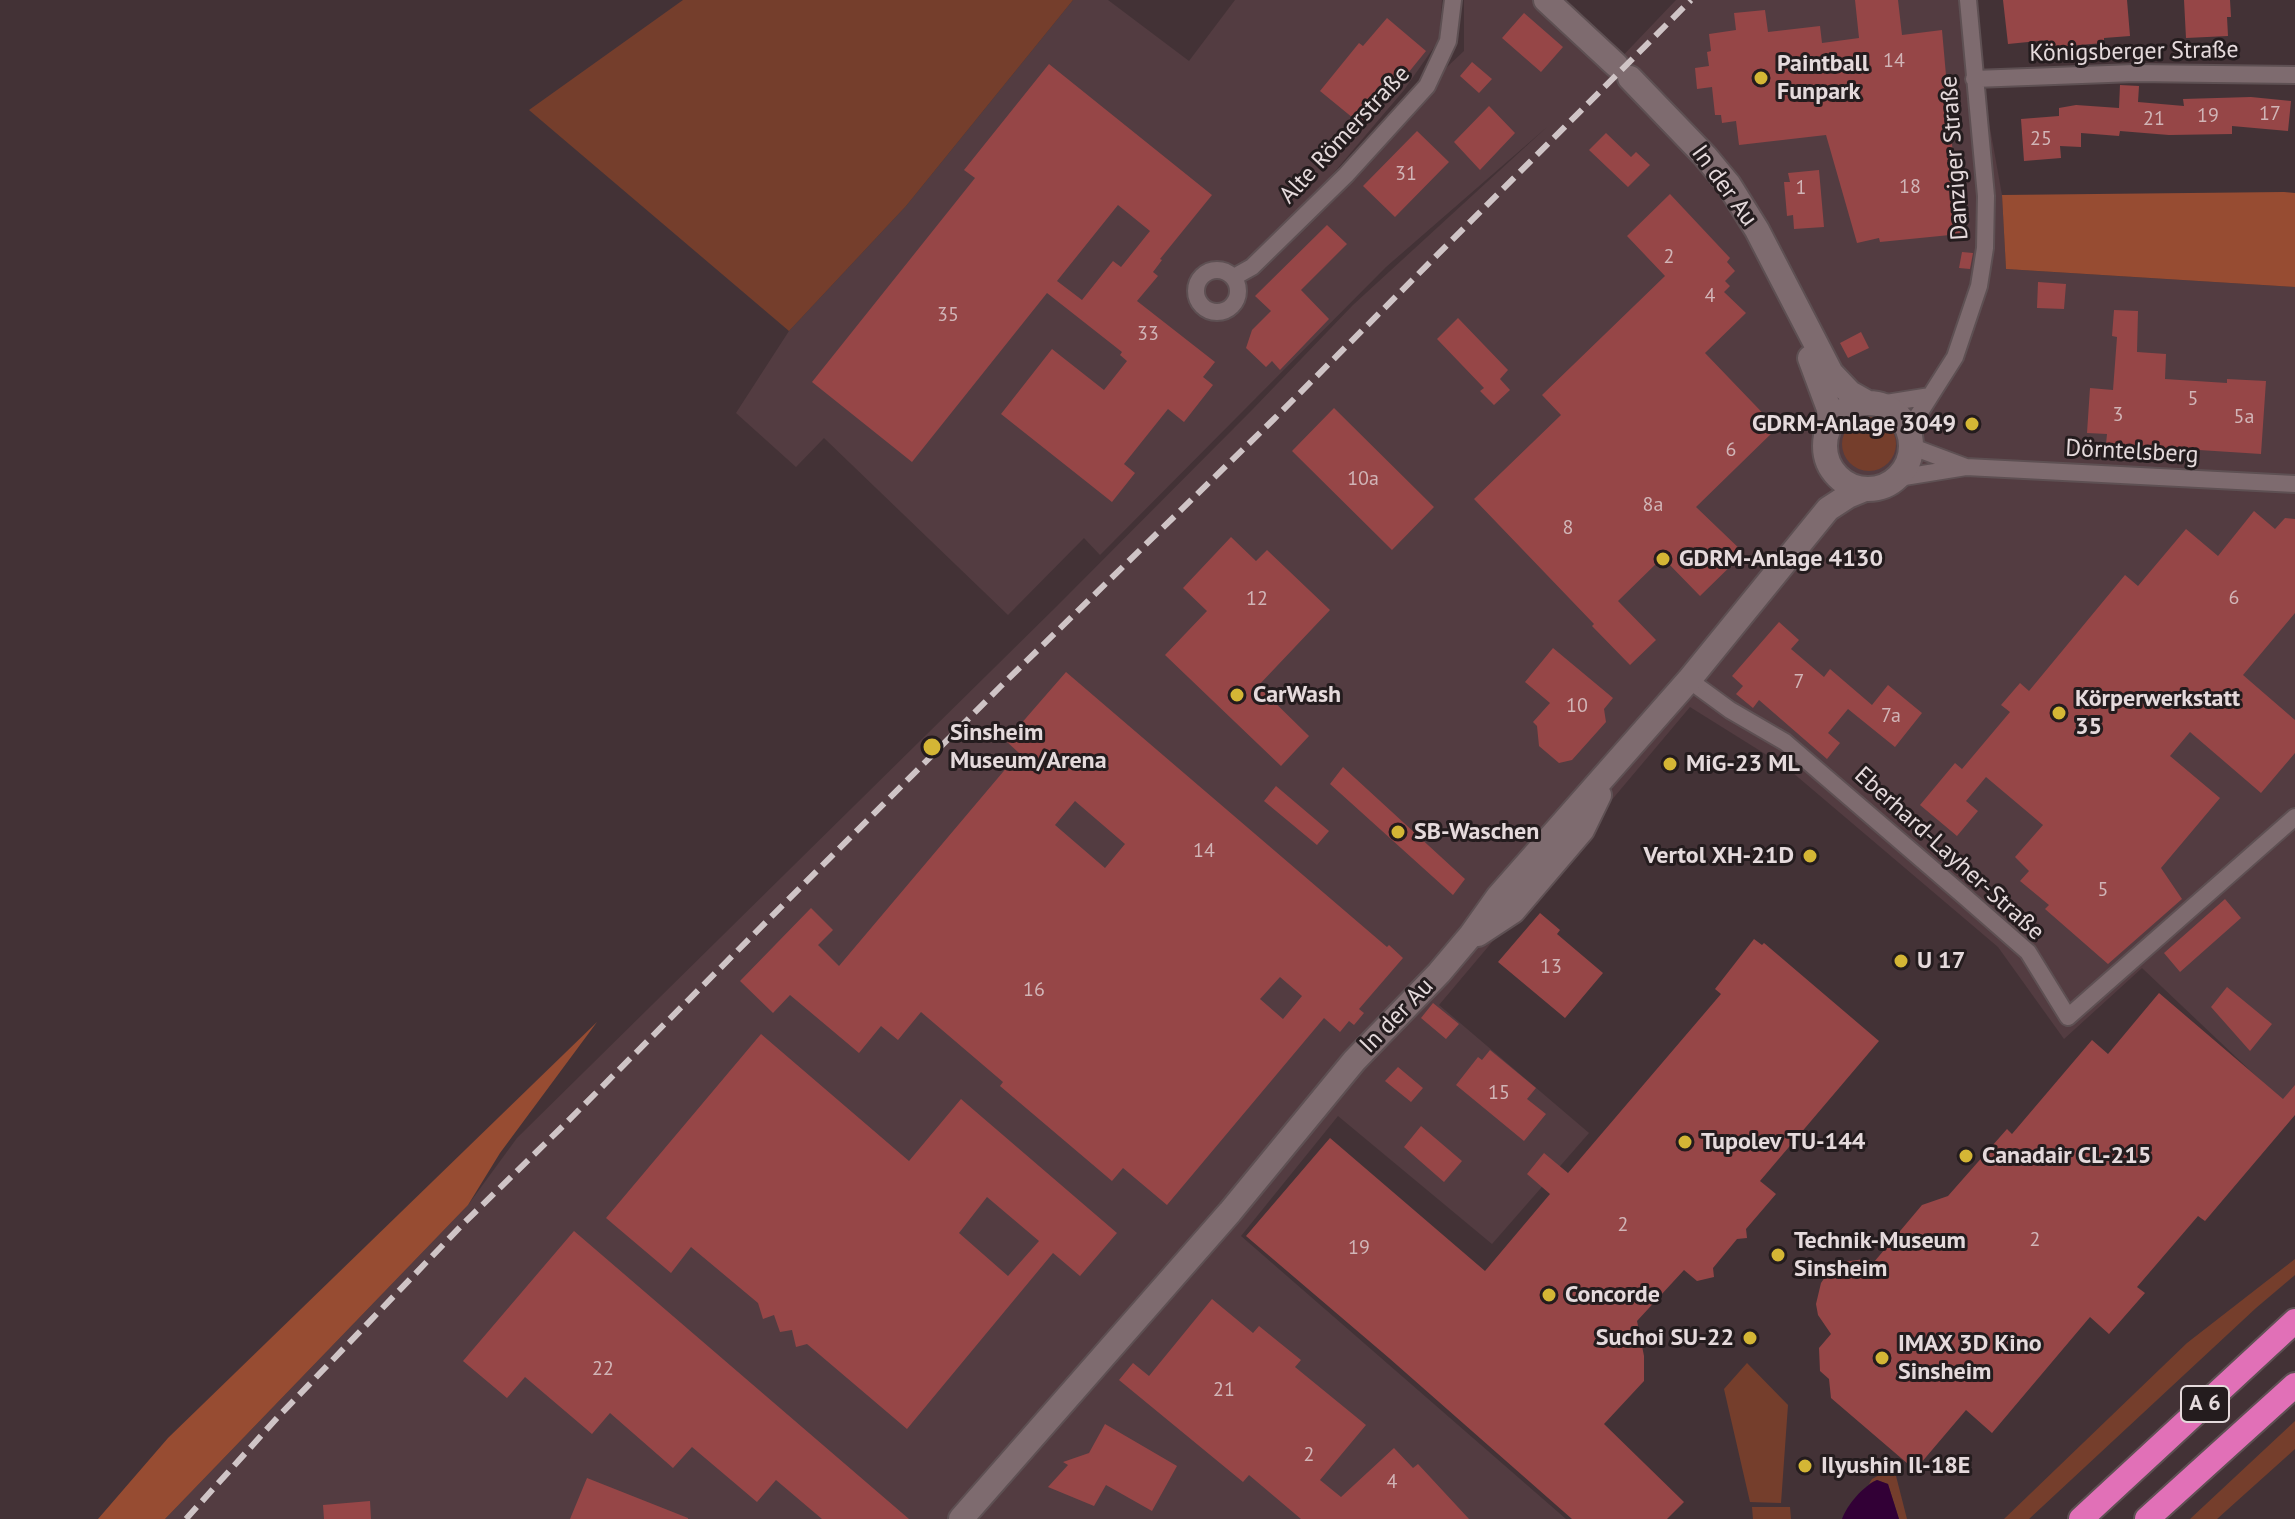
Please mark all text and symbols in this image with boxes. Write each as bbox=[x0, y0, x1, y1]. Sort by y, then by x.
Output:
street label: Königsberger Straße bbox=[2029, 36, 2239, 68]
house number: 14 bbox=[1883, 49, 1905, 73]
place label: Paintball Funpark bbox=[1777, 50, 1869, 106]
street label: Alte Römerstraße bbox=[1274, 60, 1416, 210]
marker: Paintball Funpark bbox=[1752, 69, 1770, 87]
street label: Danziger Straße bbox=[1935, 75, 1975, 241]
house number: 17 bbox=[2259, 102, 2281, 126]
house number: 19 bbox=[2197, 104, 2219, 128]
house number: 21 bbox=[2143, 107, 2165, 131]
house number: 25 bbox=[2030, 127, 2052, 151]
street label: In der Au bbox=[1685, 140, 1763, 232]
house number: 31 bbox=[1395, 162, 1417, 186]
house number: 18 bbox=[1899, 175, 1921, 199]
house number: 1 bbox=[1796, 176, 1806, 200]
house number: 2 bbox=[1664, 245, 1674, 269]
house number: 4 bbox=[1705, 284, 1715, 308]
house number: 35 bbox=[937, 303, 959, 327]
house number: 33 bbox=[1137, 322, 1159, 346]
house number: 5 bbox=[2188, 387, 2198, 411]
house number: 3 bbox=[2113, 403, 2123, 427]
house number: 5a bbox=[2234, 405, 2254, 429]
place label: GDRM-Anlage 3049 bbox=[1752, 410, 1956, 438]
marker: GDRM-Anlage 3049 bbox=[1963, 415, 1981, 433]
street label: Dörntelsberg bbox=[2065, 434, 2199, 470]
house number: 6 bbox=[1726, 438, 1736, 462]
house number: 10a bbox=[1347, 467, 1379, 491]
house number: 8a bbox=[1643, 493, 1663, 517]
house number: 8 bbox=[1563, 516, 1573, 540]
place label: GDRM-Anlage 4130 bbox=[1679, 545, 1883, 573]
marker: GDRM-Anlage 4130 bbox=[1654, 550, 1672, 568]
house number: 6 bbox=[2229, 586, 2239, 610]
house number: 12 bbox=[1246, 587, 1268, 611]
house number: 7 bbox=[1794, 670, 1804, 694]
place label: CarWash bbox=[1253, 681, 1341, 709]
place label: Körperwerkstatt 35 bbox=[2075, 685, 2240, 741]
marker: CarWash bbox=[1228, 686, 1246, 704]
house number: 10 bbox=[1566, 694, 1588, 718]
house number: 7a bbox=[1881, 704, 1901, 728]
marker: Körperwerkstatt 35 bbox=[2050, 704, 2068, 722]
place label: Sinsheim Museum/Arena bbox=[950, 719, 1107, 775]
marker: Sinsheim Museum/Arena bbox=[921, 736, 943, 758]
place label: MiG-23 ML bbox=[1686, 750, 1800, 778]
marker: MiG-23 ML bbox=[1661, 755, 1679, 773]
street label: Eberhard-Layher-Straße bbox=[1848, 761, 2050, 947]
place label: SB-Waschen bbox=[1414, 818, 1539, 846]
marker: SB-Waschen bbox=[1389, 823, 1407, 841]
house number: 14 bbox=[1193, 839, 1215, 863]
place label: Vertol XH-21D bbox=[1644, 842, 1794, 870]
marker: Vertol XH-21D bbox=[1801, 847, 1819, 865]
house number: 5 bbox=[2098, 878, 2108, 902]
place label: U 17 bbox=[1917, 947, 1965, 975]
marker: U 17 bbox=[1892, 952, 1910, 970]
house number: 13 bbox=[1540, 955, 1562, 979]
street label: In der Au bbox=[1354, 972, 1440, 1060]
house number: 16 bbox=[1023, 978, 1045, 1002]
house number: 15 bbox=[1488, 1081, 1510, 1105]
place label: Tupolev TU-144 bbox=[1701, 1128, 1865, 1156]
marker: Tupolev TU-144 bbox=[1676, 1133, 1694, 1151]
place label: Canadair CL-215 bbox=[1982, 1142, 2151, 1170]
marker: Canadair CL-215 bbox=[1957, 1147, 1975, 1165]
house number: 2 bbox=[1618, 1213, 1628, 1237]
place label: Technik-Museum Sinsheim bbox=[1794, 1227, 1966, 1283]
house number: 2 bbox=[2030, 1228, 2040, 1252]
house number: 19 bbox=[1348, 1236, 1370, 1260]
marker: Technik-Museum Sinsheim bbox=[1769, 1246, 1787, 1264]
place label: Concorde bbox=[1565, 1281, 1660, 1309]
marker: Concorde bbox=[1540, 1286, 1558, 1304]
place label: Suchoi SU-22 bbox=[1596, 1324, 1734, 1352]
marker: Suchoi SU-22 bbox=[1741, 1329, 1759, 1347]
place label: IMAX 3D Kino Sinsheim bbox=[1898, 1330, 2042, 1386]
marker: IMAX 3D Kino Sinsheim bbox=[1873, 1349, 1891, 1367]
house number: 22 bbox=[592, 1357, 614, 1381]
house number: 21 bbox=[1213, 1378, 1235, 1402]
road number: A 6 bbox=[2181, 1386, 2229, 1422]
house number: 2 bbox=[1304, 1443, 1314, 1467]
place label: Ilyushin Il-18E bbox=[1821, 1452, 1970, 1480]
marker: Ilyushin Il-18E bbox=[1796, 1457, 1814, 1475]
house number: 4 bbox=[1387, 1470, 1397, 1494]

